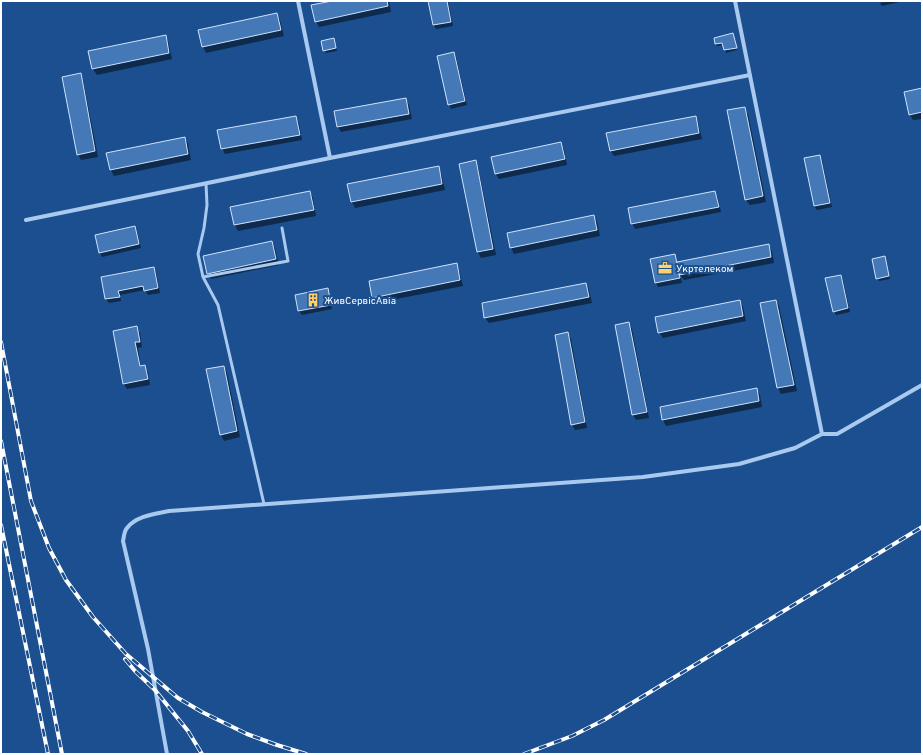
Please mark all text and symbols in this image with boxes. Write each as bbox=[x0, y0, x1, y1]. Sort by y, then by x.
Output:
office icon: Укртелеком bbox=[657, 260, 673, 276]
place label: Укртелеком bbox=[676, 263, 733, 276]
building icon: ЖивСервісАвіа bbox=[305, 292, 321, 308]
place label: ЖивСервісАвіа bbox=[324, 295, 396, 308]

